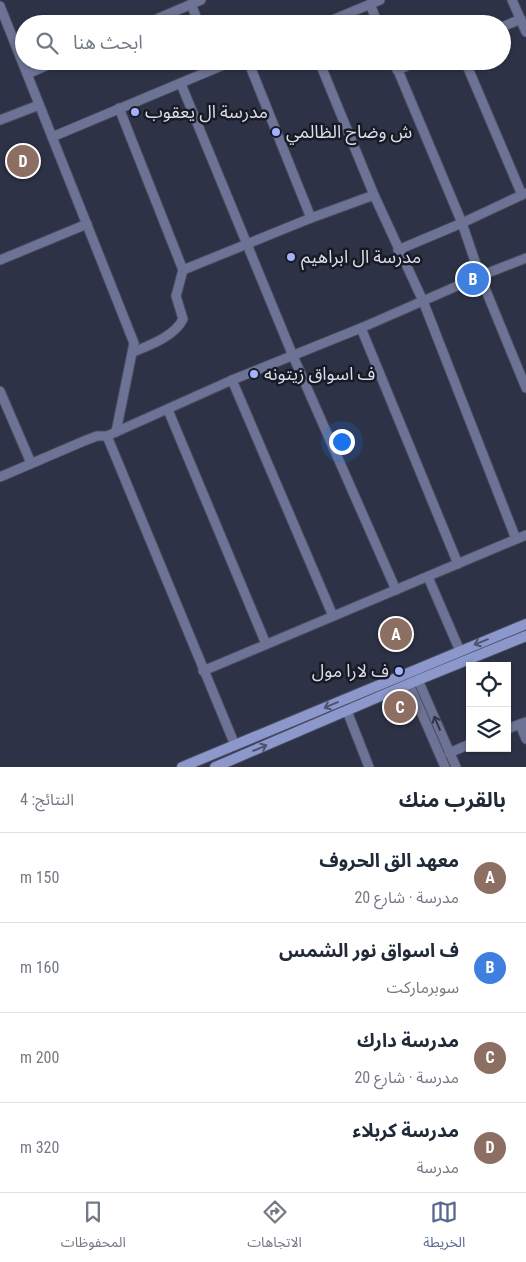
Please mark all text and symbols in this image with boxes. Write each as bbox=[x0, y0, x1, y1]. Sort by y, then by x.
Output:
search box bbox=[15, 15, 511, 70]
icon: search bbox=[33, 29, 61, 57]
text: ابحث هنا bbox=[73, 31, 143, 54]
place label: مدرسة ال يعقوب bbox=[145, 101, 268, 123]
marker: مدرسة ال يعقوب bbox=[129, 106, 141, 118]
place label: ش وضاح الظالمي bbox=[286, 121, 412, 145]
marker: ش وضاح الظالمي bbox=[270, 126, 282, 138]
pin: D bbox=[7, 142, 39, 180]
place label: مدرسة ال ابراهيم bbox=[301, 246, 421, 270]
marker: مدرسة ال ابراهيم bbox=[285, 251, 297, 263]
pin: B bbox=[457, 260, 489, 298]
place label: ف اسواق زيتونه bbox=[264, 363, 375, 385]
marker: ف اسواق زيتونه bbox=[248, 368, 260, 380]
your location bbox=[329, 429, 355, 455]
pin: A bbox=[380, 615, 412, 653]
one-way arrow bbox=[474, 638, 489, 648]
place label: ف لارا مول bbox=[312, 660, 389, 682]
map controls bbox=[466, 662, 511, 752]
button: locate bbox=[466, 662, 511, 707]
marker: ف لارا مول bbox=[393, 665, 405, 677]
pin: C bbox=[384, 688, 416, 726]
one-way arrow bbox=[324, 700, 339, 710]
button: layers bbox=[466, 707, 511, 752]
one-way arrow bbox=[432, 716, 441, 732]
one-way arrow bbox=[252, 743, 267, 752]
text: بالقرب منك bbox=[399, 788, 506, 812]
text: النتائج: 4 bbox=[20, 790, 74, 809]
text: معهد الق الحروف bbox=[319, 849, 459, 872]
text: 150 m bbox=[20, 868, 59, 887]
text: A bbox=[485, 868, 495, 887]
text: مدرسة · شارع 20 bbox=[354, 888, 459, 907]
text: ف اسواق نور الشمس bbox=[279, 939, 459, 962]
text: 160 m bbox=[20, 958, 59, 977]
text: B bbox=[486, 958, 495, 977]
text: سوبرماركت bbox=[387, 978, 459, 997]
text: مدرسة دارك bbox=[357, 1029, 459, 1052]
text: 200 m bbox=[20, 1048, 59, 1067]
text: C bbox=[485, 1048, 495, 1067]
text: مدرسة · شارع 20 bbox=[354, 1068, 459, 1087]
text: مدرسة كربلاء bbox=[352, 1119, 459, 1142]
text: 320 m bbox=[20, 1138, 59, 1157]
text: D bbox=[485, 1138, 495, 1157]
text: مدرسة bbox=[416, 1158, 459, 1177]
tab: المحفوظات bbox=[61, 1198, 126, 1257]
tab: الاتجاهات bbox=[247, 1198, 302, 1257]
tab: الخريطة bbox=[423, 1198, 465, 1257]

